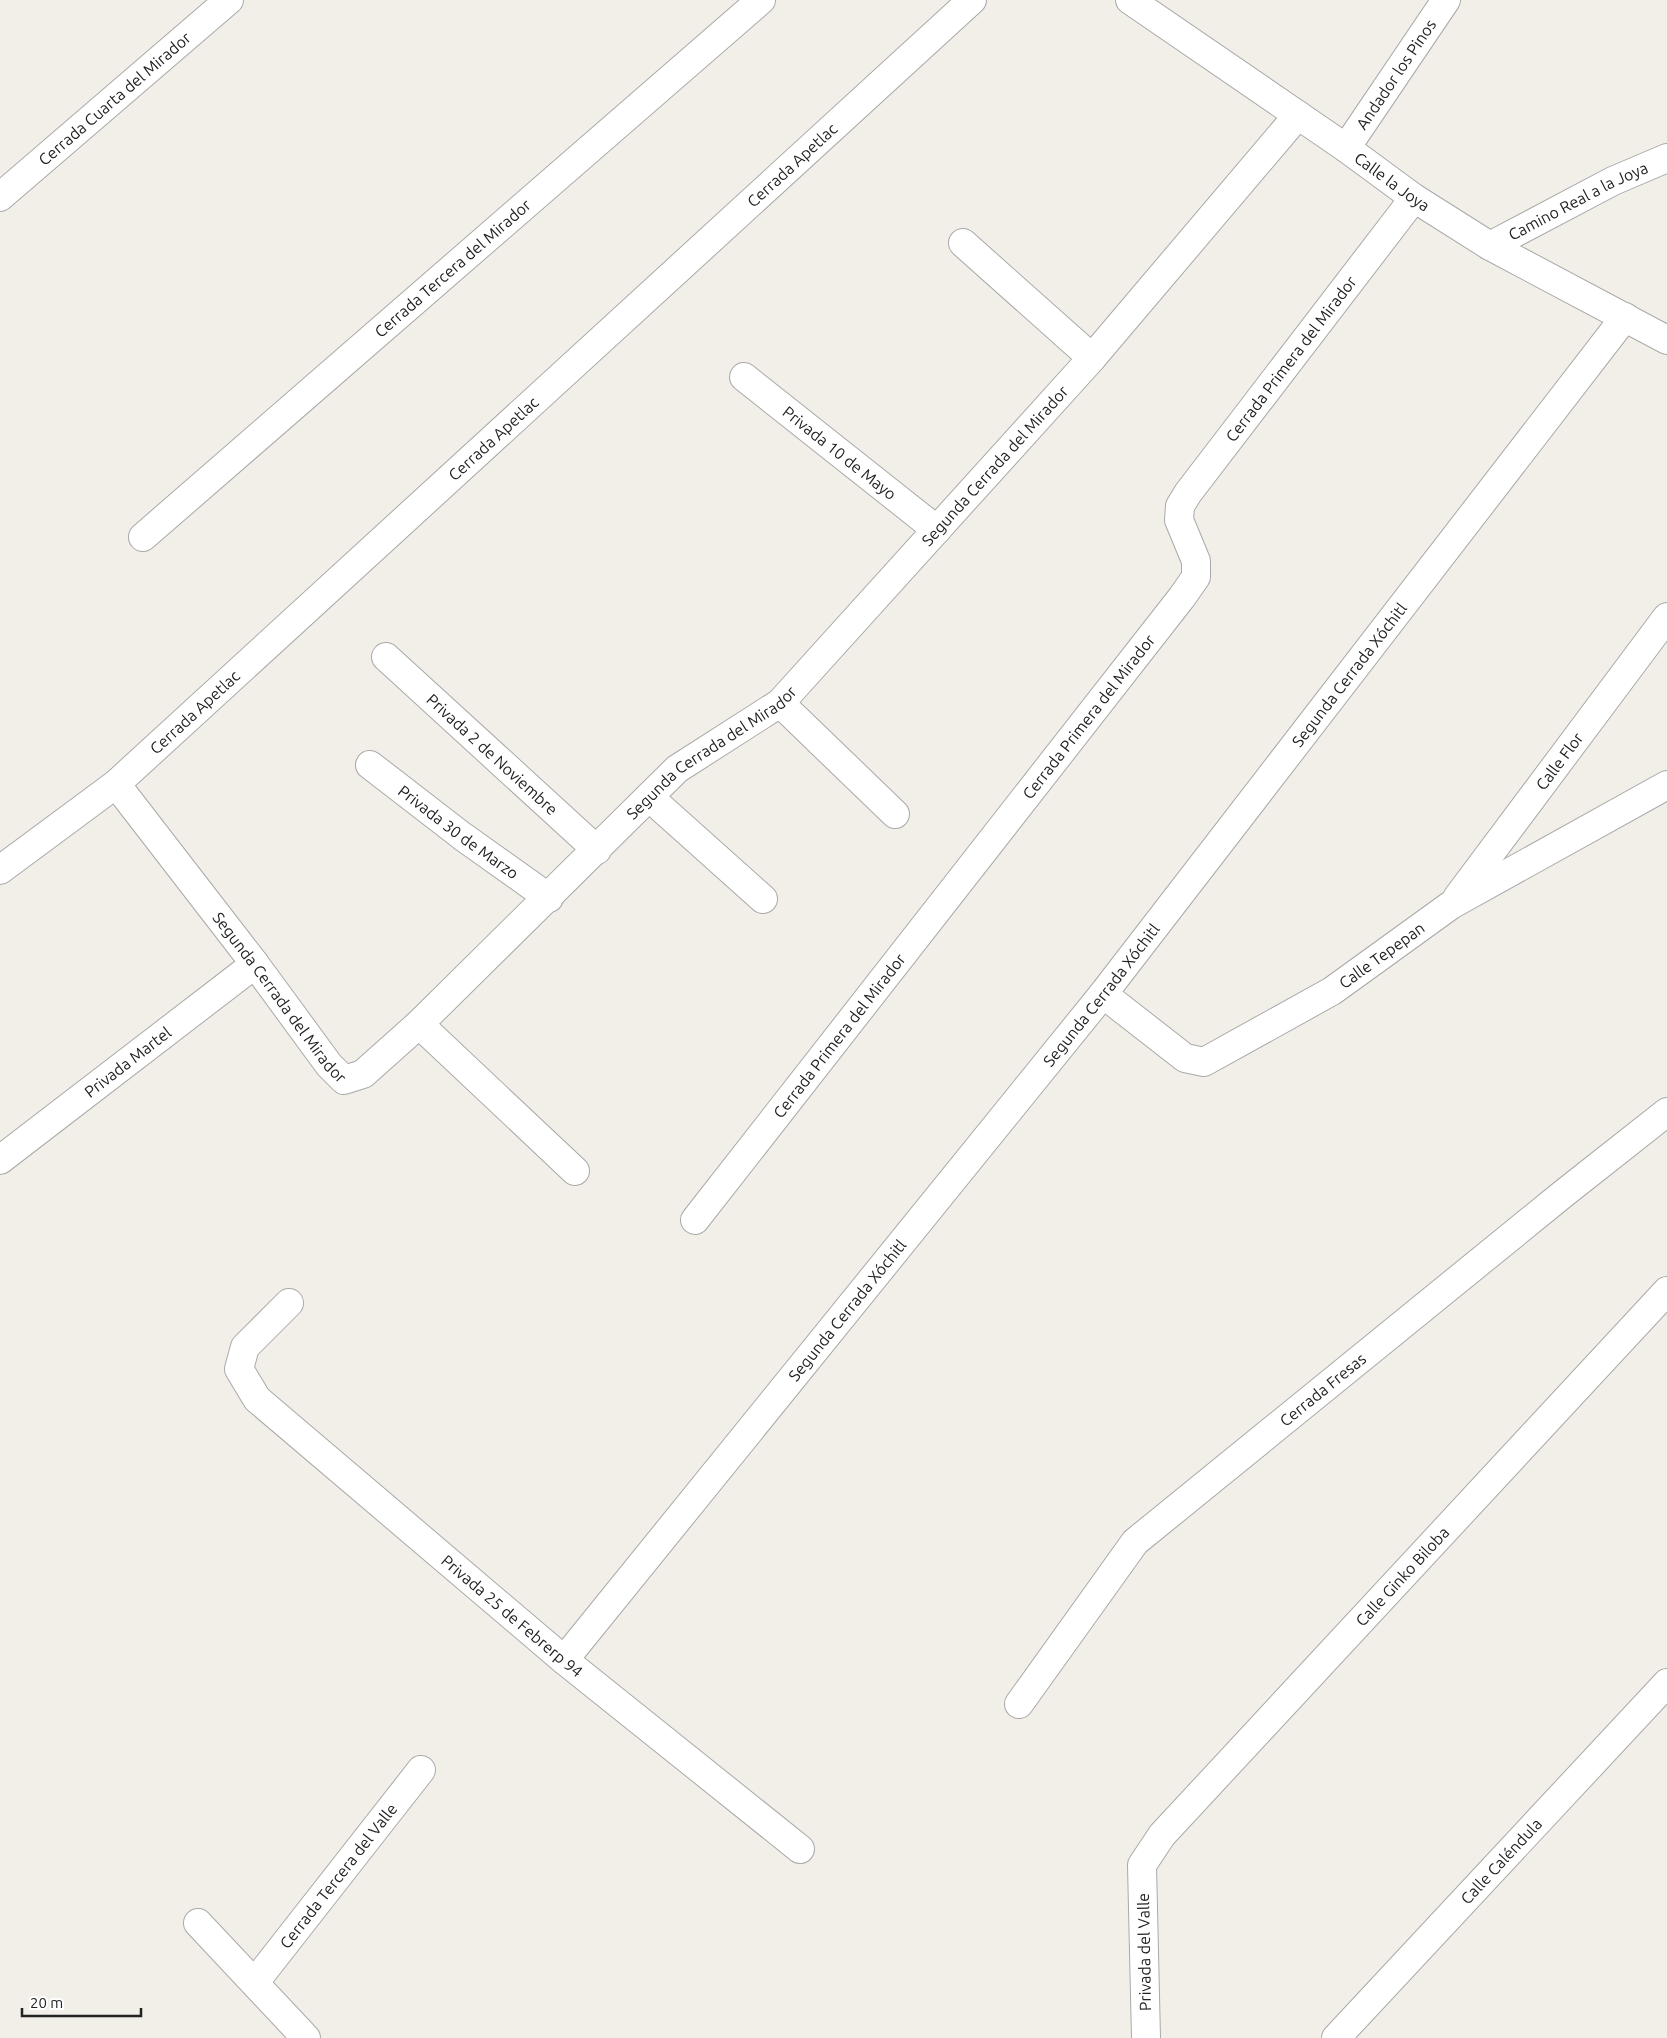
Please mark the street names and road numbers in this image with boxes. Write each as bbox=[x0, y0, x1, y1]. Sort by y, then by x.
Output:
street label: Andador los Pinos bbox=[1352, 16, 1439, 133]
street label: Cerrada Cuarta del Mirador bbox=[35, 28, 194, 169]
street label: Cerrada Apetlac bbox=[743, 119, 841, 210]
street label: Calle la Joya bbox=[1351, 148, 1433, 215]
street label: Camino Real a la Joya bbox=[1505, 158, 1650, 244]
street label: Cerrada Tercera del Mirador bbox=[371, 196, 534, 341]
street label: Cerrada Primera del Mirador bbox=[1222, 272, 1360, 445]
street label: Segunda Cerrada del Mirador bbox=[918, 382, 1072, 549]
street label: Cerrada Apetlac bbox=[445, 393, 542, 484]
street label: Privada 10 de Mayo bbox=[779, 402, 900, 503]
street label: Segunda Cerrada Xóchitl bbox=[1288, 599, 1410, 750]
street label: Cerrada Primera del Mirador bbox=[1019, 631, 1158, 802]
street label: Cerrada Apetlac bbox=[146, 666, 244, 758]
street label: Segunda Cerrada del Mirador bbox=[623, 682, 800, 823]
street label: Privada 2 de Noviembre bbox=[423, 690, 561, 818]
street label: Calle Flor bbox=[1532, 729, 1587, 793]
street label: Privada 30 de Marzo bbox=[395, 781, 522, 882]
street label: Segunda Cerrada del Mirador bbox=[209, 909, 350, 1086]
street label: Calle Tepepan bbox=[1335, 918, 1428, 992]
street label: Segunda Cerrada Xóchitl bbox=[1039, 920, 1163, 1070]
street label: Cerrada Primera del Mirador bbox=[769, 950, 909, 1121]
street label: Privada Martel bbox=[81, 1023, 175, 1101]
street label: Segunda Cerrada Xóchitl bbox=[785, 1236, 910, 1384]
street label: Cerrada Fresas bbox=[1276, 1349, 1369, 1430]
street label: Calle Ginko Biloba bbox=[1352, 1523, 1452, 1630]
street label: Privada 25 de Febrerp 94 bbox=[438, 1551, 587, 1681]
street label: Cerrada Tercera del Valle bbox=[276, 1800, 401, 1952]
street label: Calle Caléndula bbox=[1457, 1815, 1545, 1907]
street label: Privada del Valle bbox=[1134, 1893, 1154, 2011]

